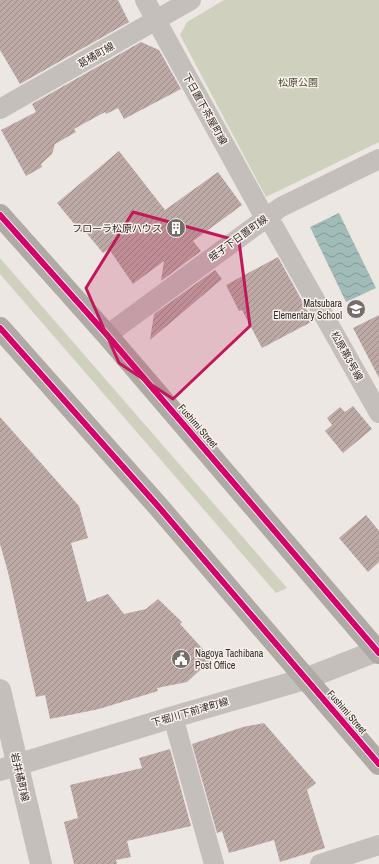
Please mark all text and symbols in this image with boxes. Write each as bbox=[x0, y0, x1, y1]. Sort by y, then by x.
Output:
street label: 葛橘町線 bbox=[75, 39, 117, 71]
street label: 下日置下茶屋町線 bbox=[180, 71, 230, 147]
park label: 松原公園 bbox=[278, 76, 318, 89]
street label: 蛭子下日置町線 bbox=[206, 212, 270, 264]
building icon: フローラ松原ハウス bbox=[165, 217, 187, 239]
place label: フローラ松原ハウス bbox=[72, 222, 162, 235]
place label: Matsubara Elementary School bbox=[273, 297, 342, 322]
school or university icon: Matsubara Elementary School bbox=[345, 298, 367, 320]
street label: 松原第3号線 bbox=[328, 329, 366, 383]
street label: Fushimi Street bbox=[175, 401, 221, 451]
place label: Nagoya Tachibana Post Office bbox=[195, 647, 264, 672]
public building icon: Nagoya Tachibana Post Office bbox=[170, 648, 192, 670]
street label: Fushimi Street bbox=[324, 687, 370, 737]
street label: 下堀川下前津町線 bbox=[150, 695, 230, 729]
street label: 岩井橘町線 bbox=[8, 751, 32, 803]

